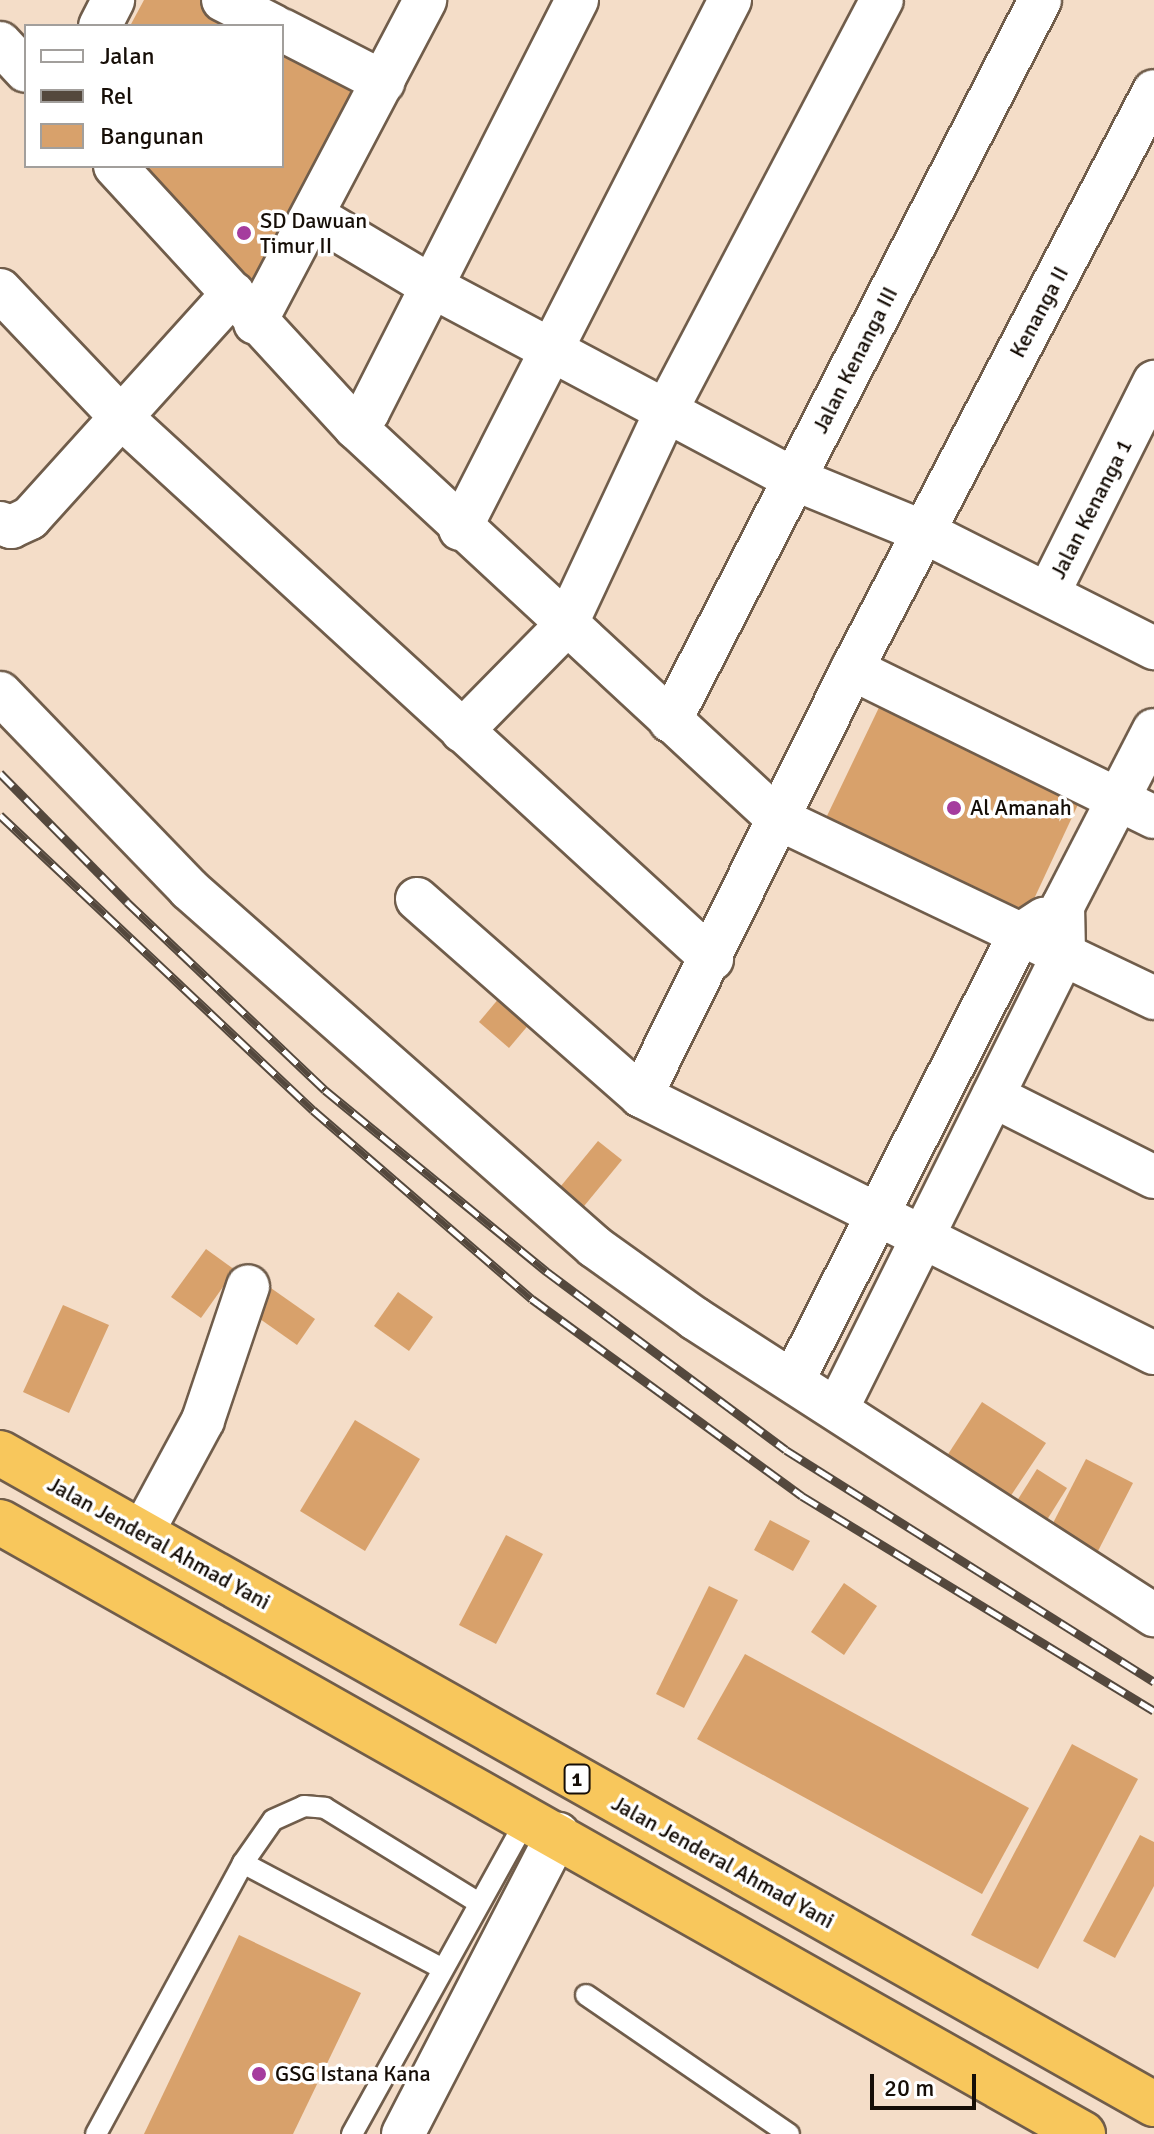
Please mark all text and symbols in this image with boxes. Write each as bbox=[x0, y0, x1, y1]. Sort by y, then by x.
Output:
legend bbox=[24, 24, 284, 168]
text: Jalan bbox=[100, 41, 155, 71]
text: Rel bbox=[100, 81, 133, 111]
text: Bangunan bbox=[100, 121, 204, 151]
place label: SD Dawuan Timur II bbox=[260, 207, 367, 258]
marker: SD Dawuan Timur II bbox=[235, 224, 253, 242]
street label: Kenanga II bbox=[1004, 262, 1074, 362]
street label: Jalan Kenanga III bbox=[807, 282, 903, 438]
street label: Jalan Kenanga 1 bbox=[1044, 435, 1138, 583]
place label: Al Amanah bbox=[970, 795, 1072, 821]
marker: Al Amanah bbox=[945, 799, 963, 817]
street label: Jalan Jenderal Ahmad Yani bbox=[43, 1471, 275, 1615]
road number: 1 bbox=[563, 1763, 591, 1795]
street label: Jalan Jenderal Ahmad Yani bbox=[607, 1790, 839, 1934]
scale bar bbox=[874, 2058, 980, 2108]
place label: GSG Istana Kana bbox=[275, 2061, 431, 2087]
marker: GSG Istana Kana bbox=[250, 2065, 268, 2083]
text: 20 m bbox=[884, 2073, 934, 2103]

